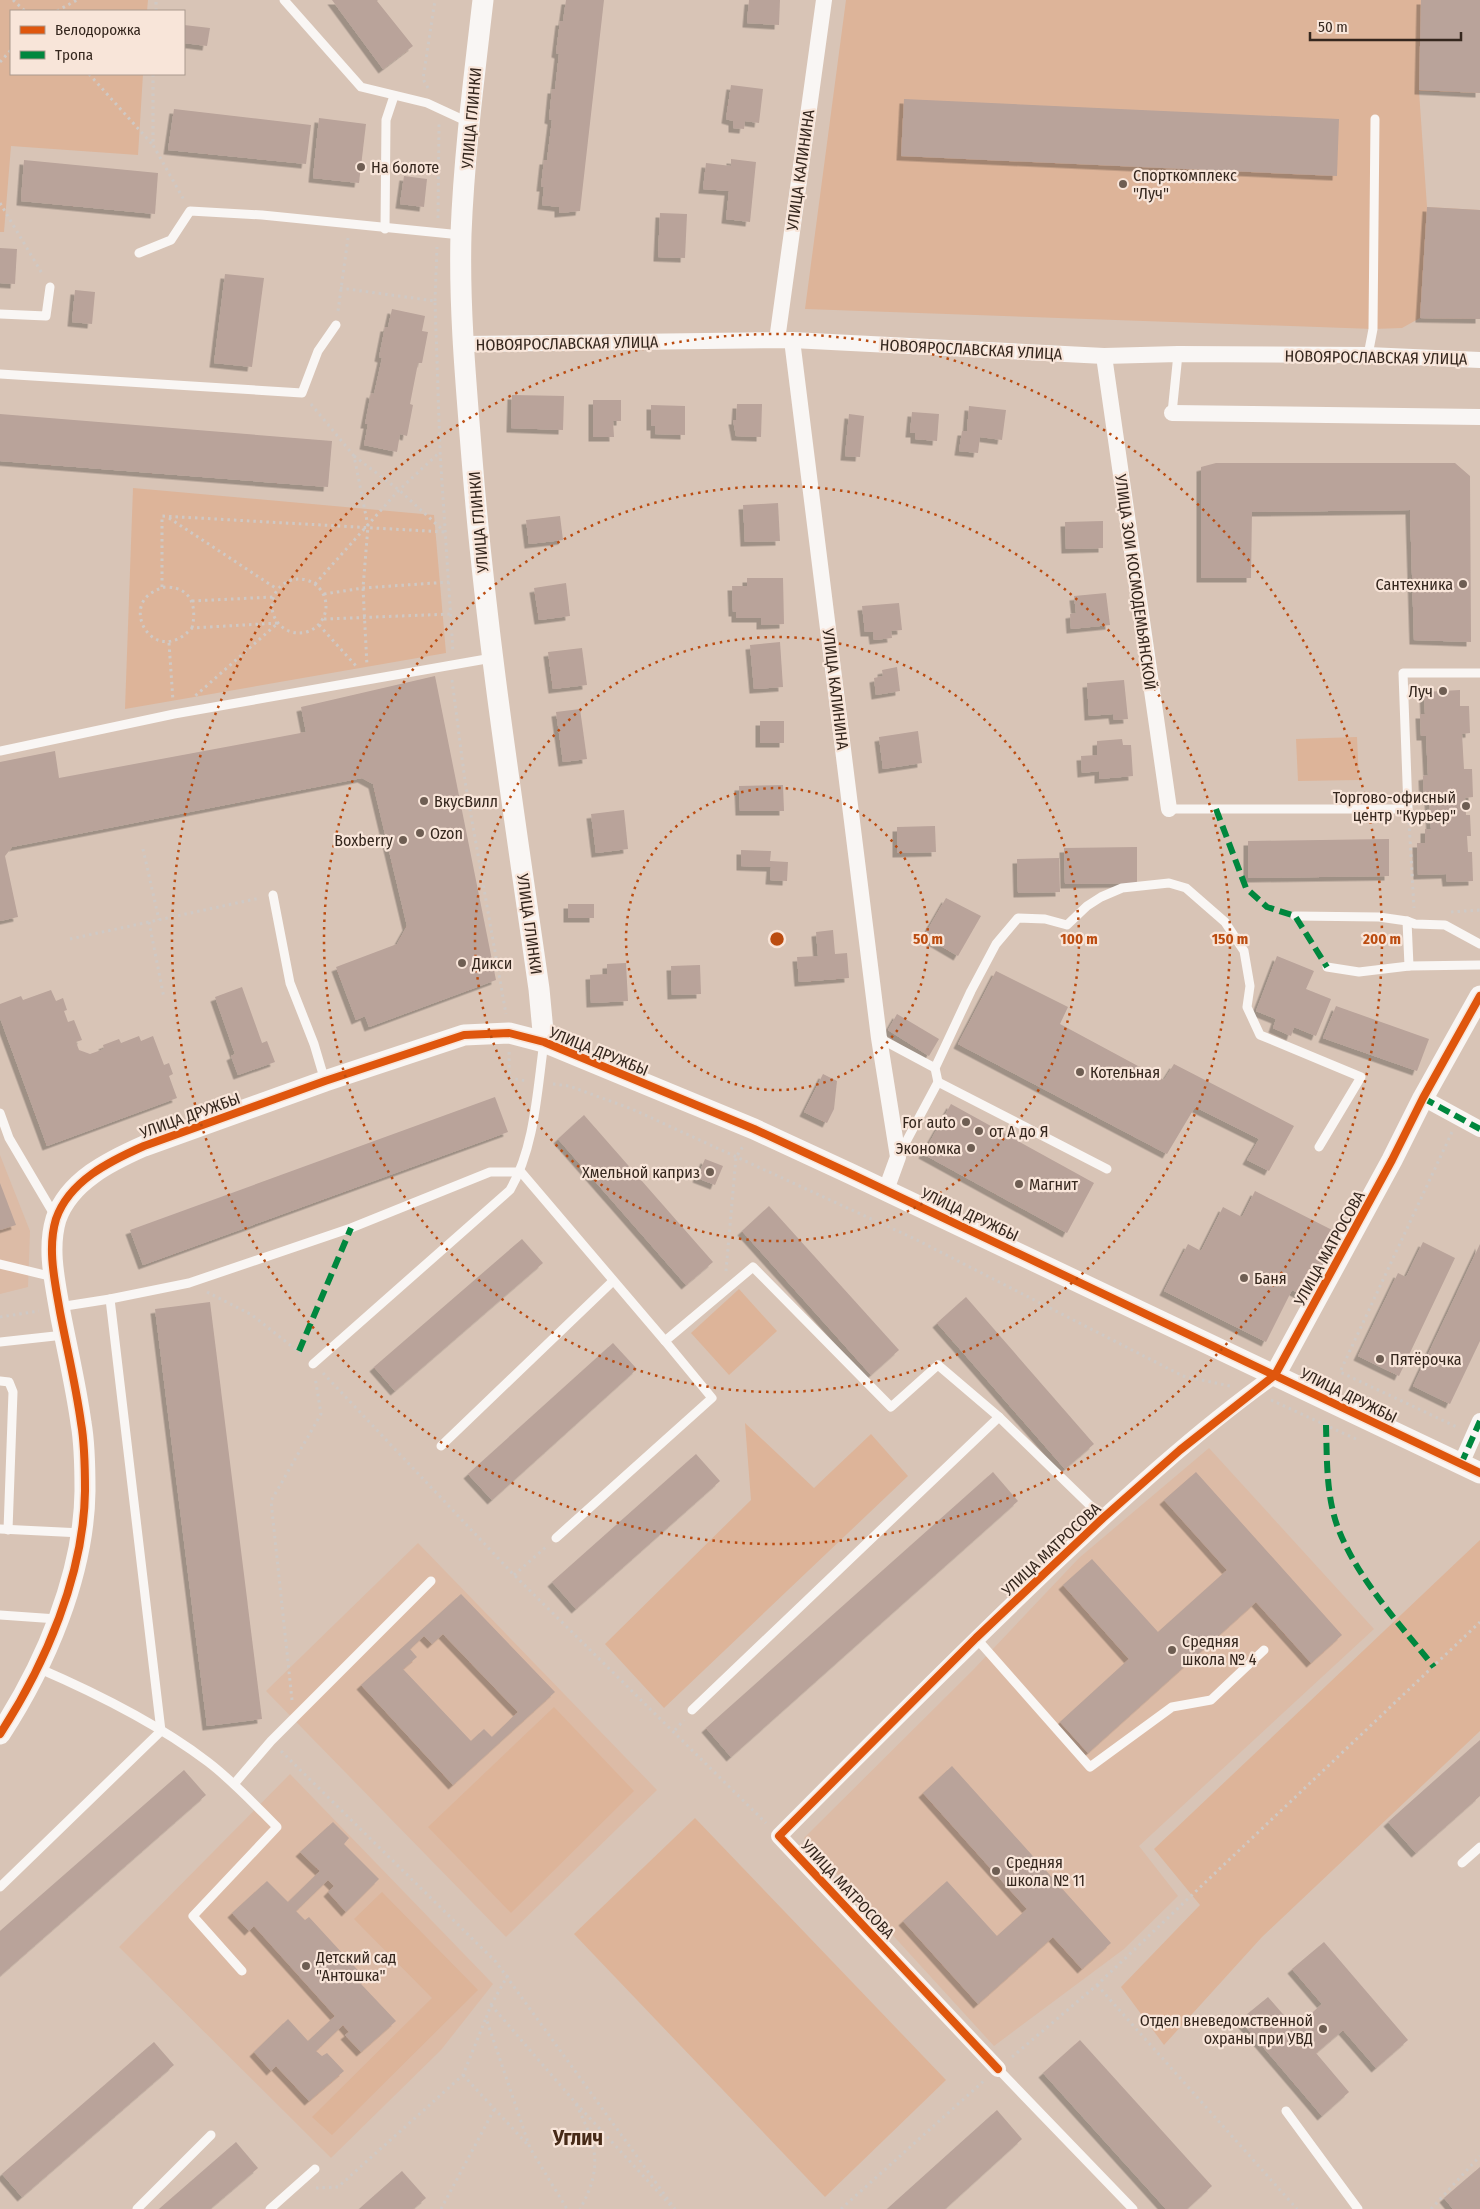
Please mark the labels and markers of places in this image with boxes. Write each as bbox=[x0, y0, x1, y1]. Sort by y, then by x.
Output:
place label: На болоте bbox=[371, 158, 439, 177]
marker: На болоте bbox=[355, 161, 367, 173]
place label: Спорткомплекс "Луч" bbox=[1133, 166, 1237, 203]
marker: Спорткомплекс "Луч" bbox=[1117, 178, 1129, 190]
place label: Сантехника bbox=[1376, 575, 1453, 594]
marker: Сантехника bbox=[1457, 578, 1469, 590]
place label: Луч bbox=[1409, 682, 1433, 701]
marker: Луч bbox=[1437, 685, 1449, 697]
place label: Торгово-офисный центр "Курьер" bbox=[1333, 788, 1456, 825]
place label: ВкусВилл bbox=[434, 792, 498, 811]
marker: ВкусВилл bbox=[418, 795, 430, 807]
marker: Торгово-офисный центр "Курьер" bbox=[1460, 800, 1472, 812]
place label: Ozon bbox=[430, 824, 463, 843]
marker: Ozon bbox=[414, 827, 426, 839]
place label: Boxberry bbox=[334, 831, 394, 850]
marker: Boxberry bbox=[397, 834, 409, 846]
centre of rings bbox=[768, 930, 786, 948]
place label: Дикси bbox=[471, 954, 512, 973]
marker: Дикси bbox=[456, 957, 468, 969]
place label: Котельная bbox=[1090, 1063, 1160, 1082]
marker: Котельная bbox=[1074, 1066, 1086, 1078]
place label: For auto bbox=[902, 1113, 956, 1132]
marker: For auto bbox=[960, 1116, 972, 1128]
place label: от А до Я bbox=[989, 1122, 1048, 1141]
marker: от А до Я bbox=[973, 1125, 985, 1137]
place label: Экономка bbox=[896, 1139, 961, 1158]
marker: Экономка bbox=[965, 1142, 977, 1154]
place label: Хмельной каприз bbox=[582, 1163, 700, 1182]
marker: Хмельной каприз bbox=[704, 1166, 716, 1178]
place label: Магнит bbox=[1029, 1175, 1079, 1194]
marker: Магнит bbox=[1013, 1178, 1025, 1190]
place label: Баня bbox=[1254, 1269, 1287, 1288]
marker: Баня bbox=[1238, 1272, 1250, 1284]
place label: Пятёрочка bbox=[1390, 1350, 1462, 1369]
marker: Пятёрочка bbox=[1374, 1353, 1386, 1365]
place label: Средняя школа № 4 bbox=[1182, 1632, 1257, 1669]
marker: Средняя школа № 4 bbox=[1166, 1644, 1178, 1656]
place label: Средняя школа № 11 bbox=[1006, 1853, 1085, 1890]
marker: Средняя школа № 11 bbox=[990, 1865, 1002, 1877]
place label: Детский сад "Антошка" bbox=[315, 1948, 396, 1985]
marker: Детский сад "Антошка" bbox=[300, 1960, 312, 1972]
place label: Отдел вневедомственной охраны при УВД bbox=[1140, 2011, 1313, 2048]
marker: Отдел вневедомственной охраны при УВД bbox=[1317, 2023, 1329, 2035]

